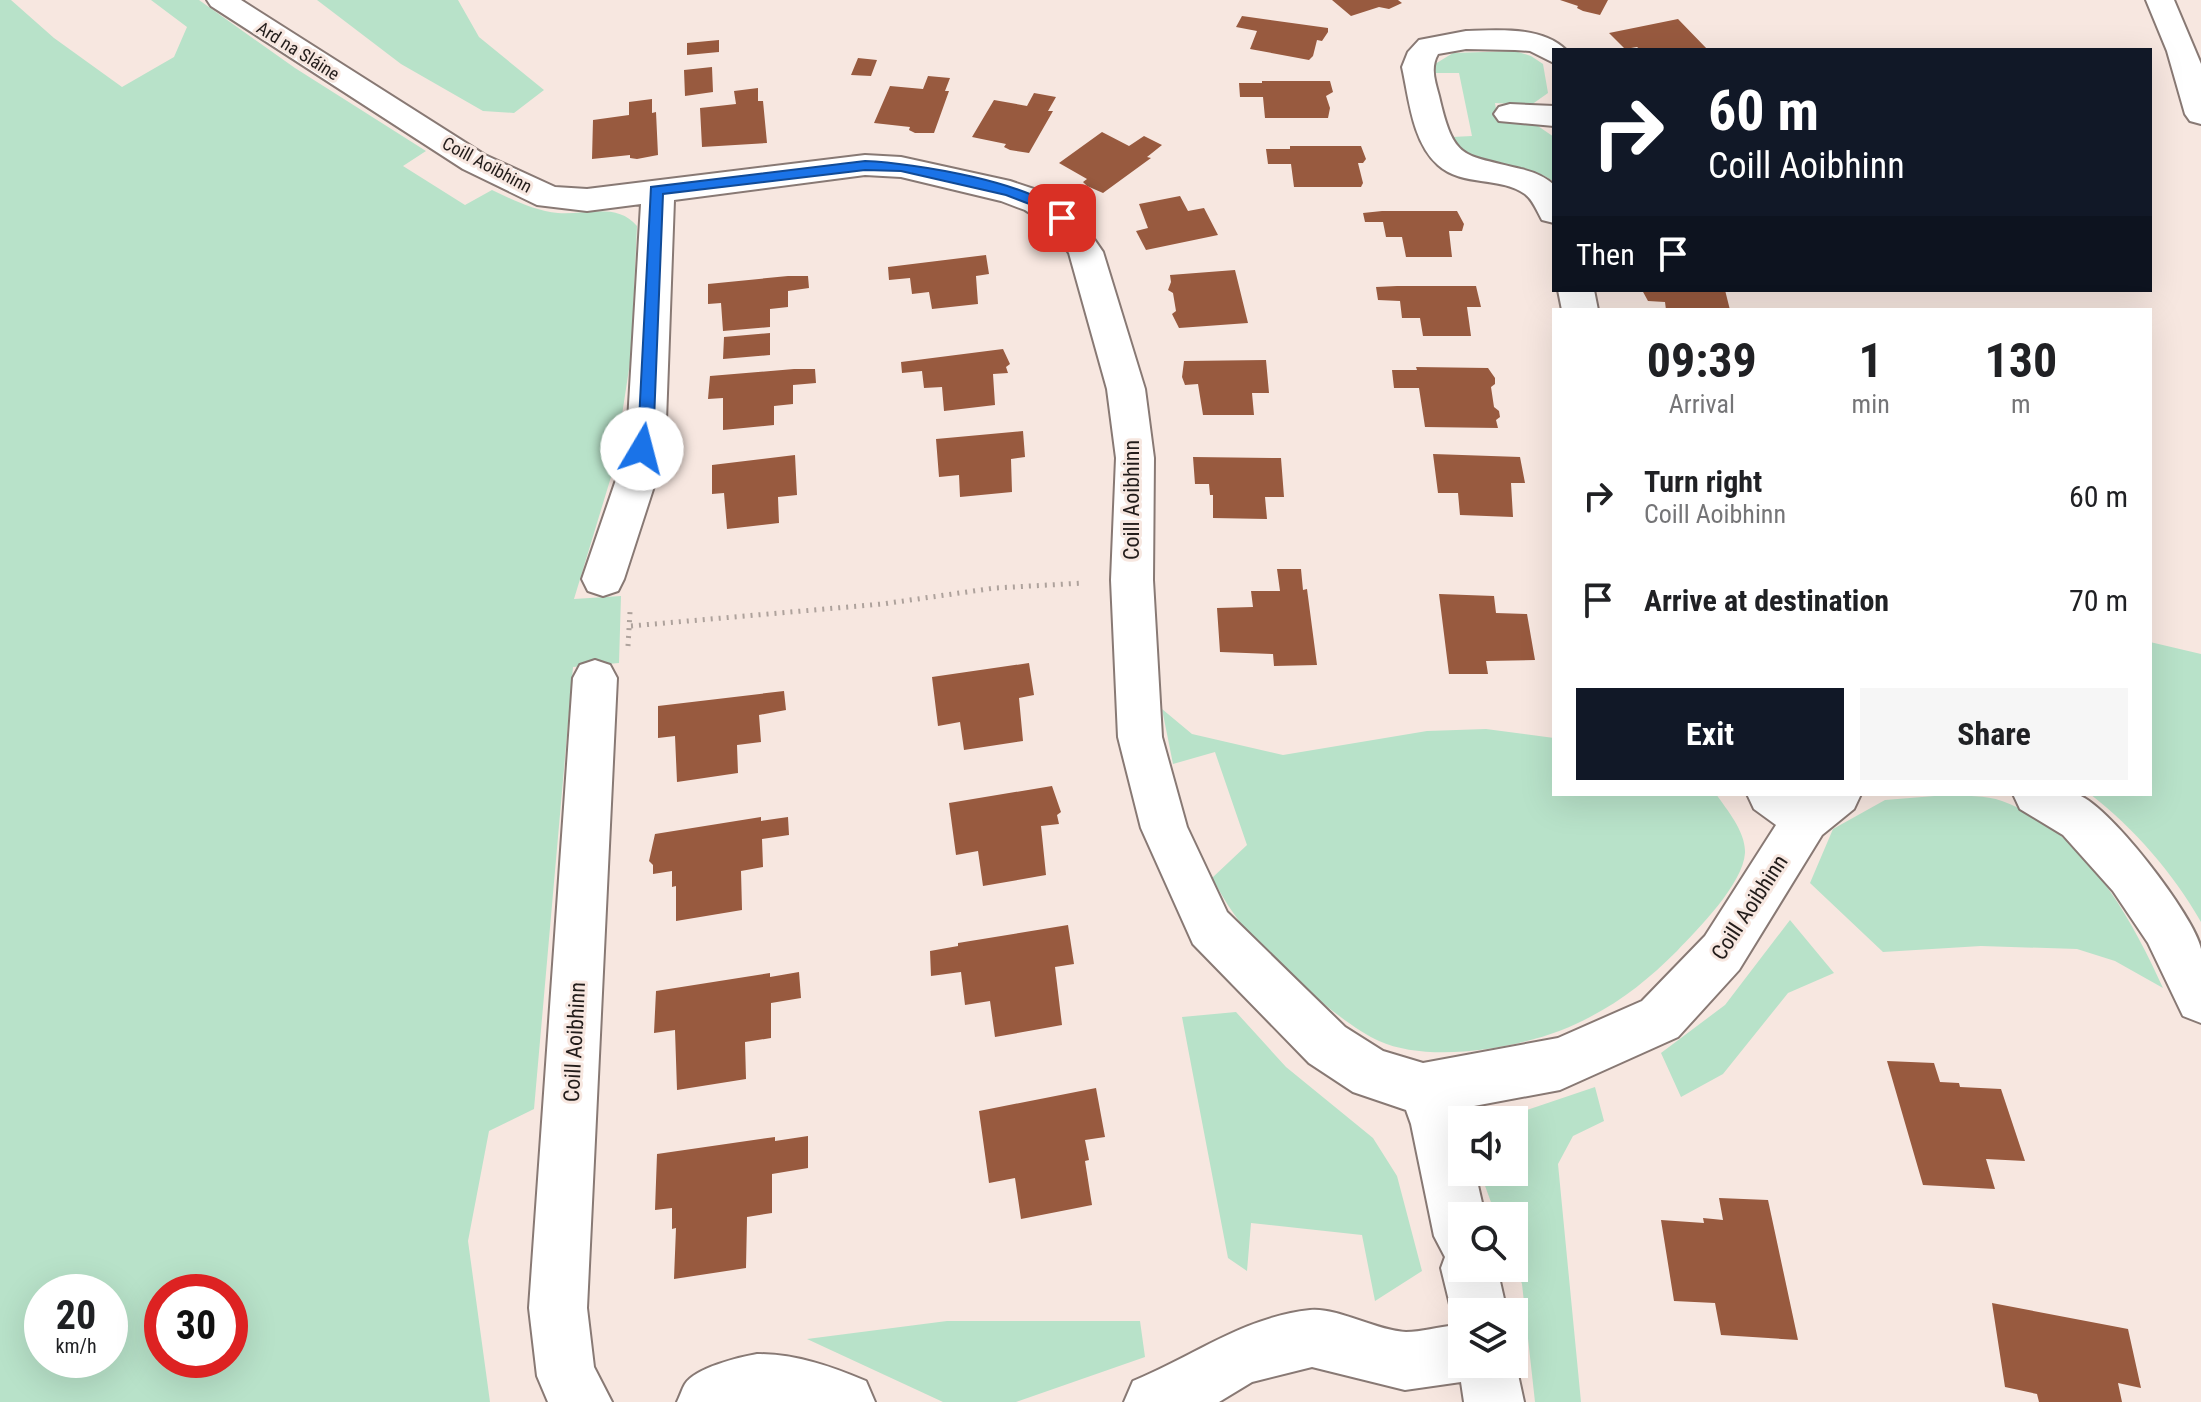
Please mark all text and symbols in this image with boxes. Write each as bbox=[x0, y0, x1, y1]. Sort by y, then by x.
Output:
street label: Ard na Sláine bbox=[253, 17, 344, 84]
text: 60 m bbox=[1708, 78, 1819, 144]
icon: right bbox=[1576, 80, 1680, 184]
street label: Coill Aoibhinn bbox=[439, 132, 536, 197]
text: Coill Aoibhinn bbox=[1708, 145, 1905, 187]
pin bbox=[1028, 184, 1096, 252]
icon: arrive bbox=[1040, 196, 1084, 240]
icon: arrive bbox=[1651, 232, 1695, 276]
text: Then bbox=[1576, 237, 1635, 272]
text: 09:39 bbox=[1647, 332, 1757, 389]
text: 1 bbox=[1859, 332, 1883, 389]
text: 130 bbox=[1984, 332, 2057, 389]
text: Arrival bbox=[1669, 389, 1735, 419]
text: min bbox=[1852, 389, 1890, 419]
text: m bbox=[2011, 389, 2031, 419]
position arrow bbox=[600, 407, 684, 491]
street label: Coill Aoibhinn bbox=[1119, 440, 1144, 560]
text: Turn right bbox=[1644, 464, 1762, 499]
icon: right bbox=[1576, 474, 1620, 518]
text: 60 m bbox=[2069, 479, 2128, 514]
text: Coill Aoibhinn bbox=[1644, 499, 1786, 529]
icon: arrive bbox=[1576, 578, 1620, 622]
text: Arrive at destination bbox=[1644, 583, 1889, 618]
text: 70 m bbox=[2069, 583, 2128, 618]
button: Exit bbox=[1576, 688, 1844, 780]
button: Share bbox=[1860, 688, 2128, 780]
street label: Coill Aoibhinn bbox=[1706, 850, 1793, 964]
street label: Coill Aoibhinn bbox=[559, 981, 590, 1103]
map controls bbox=[1448, 1106, 1528, 1378]
button: sound bbox=[1448, 1106, 1528, 1186]
button: search bbox=[1448, 1202, 1528, 1282]
speed limit sign: 30 bbox=[144, 1274, 248, 1378]
text: 20 bbox=[56, 1292, 96, 1339]
button: layers bbox=[1448, 1298, 1528, 1378]
text: km/h bbox=[55, 1334, 97, 1358]

